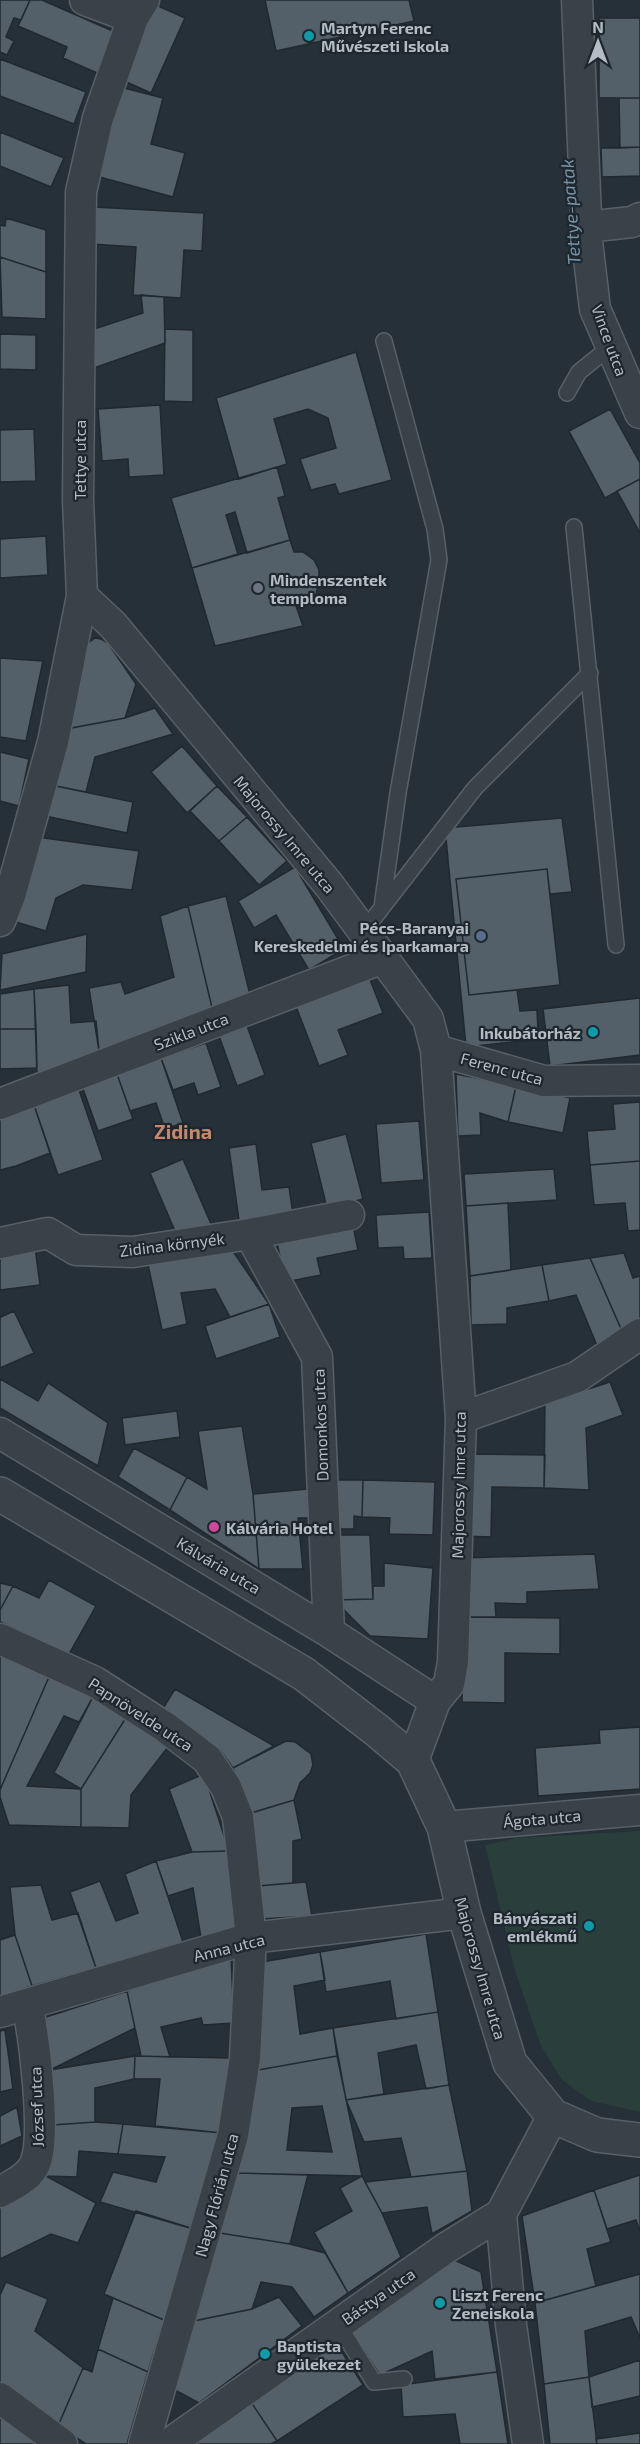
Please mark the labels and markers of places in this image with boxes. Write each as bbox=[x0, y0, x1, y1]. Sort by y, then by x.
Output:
place label: Martyn Ferenc Művészeti Iskola bbox=[321, 18, 449, 55]
marker: Martyn Ferenc Művészeti Iskola bbox=[302, 29, 316, 43]
place label: Mindenszentek temploma bbox=[270, 570, 387, 607]
marker: Mindenszentek temploma bbox=[251, 581, 265, 595]
place label: Pécs-Baranyai Kereskedelmi és Iparkamara bbox=[254, 918, 469, 955]
marker: Pécs-Baranyai Kereskedelmi és Iparkamara bbox=[474, 929, 488, 943]
place label: Inkubátorház bbox=[480, 1023, 581, 1042]
marker: Inkubátorház bbox=[586, 1025, 600, 1039]
place label: Kálvária Hotel bbox=[226, 1518, 334, 1537]
marker: Kálvária Hotel bbox=[207, 1520, 221, 1534]
place label: Bányászati emlékmű bbox=[493, 1908, 577, 1945]
marker: Bányászati emlékmű bbox=[582, 1919, 596, 1933]
place label: Liszt Ferenc Zeneiskola bbox=[452, 2285, 543, 2322]
marker: Liszt Ferenc Zeneiskola bbox=[433, 2296, 447, 2310]
place label: Baptista gyülekezet bbox=[277, 2336, 361, 2374]
marker: Baptista gyülekezet bbox=[258, 2347, 272, 2361]

